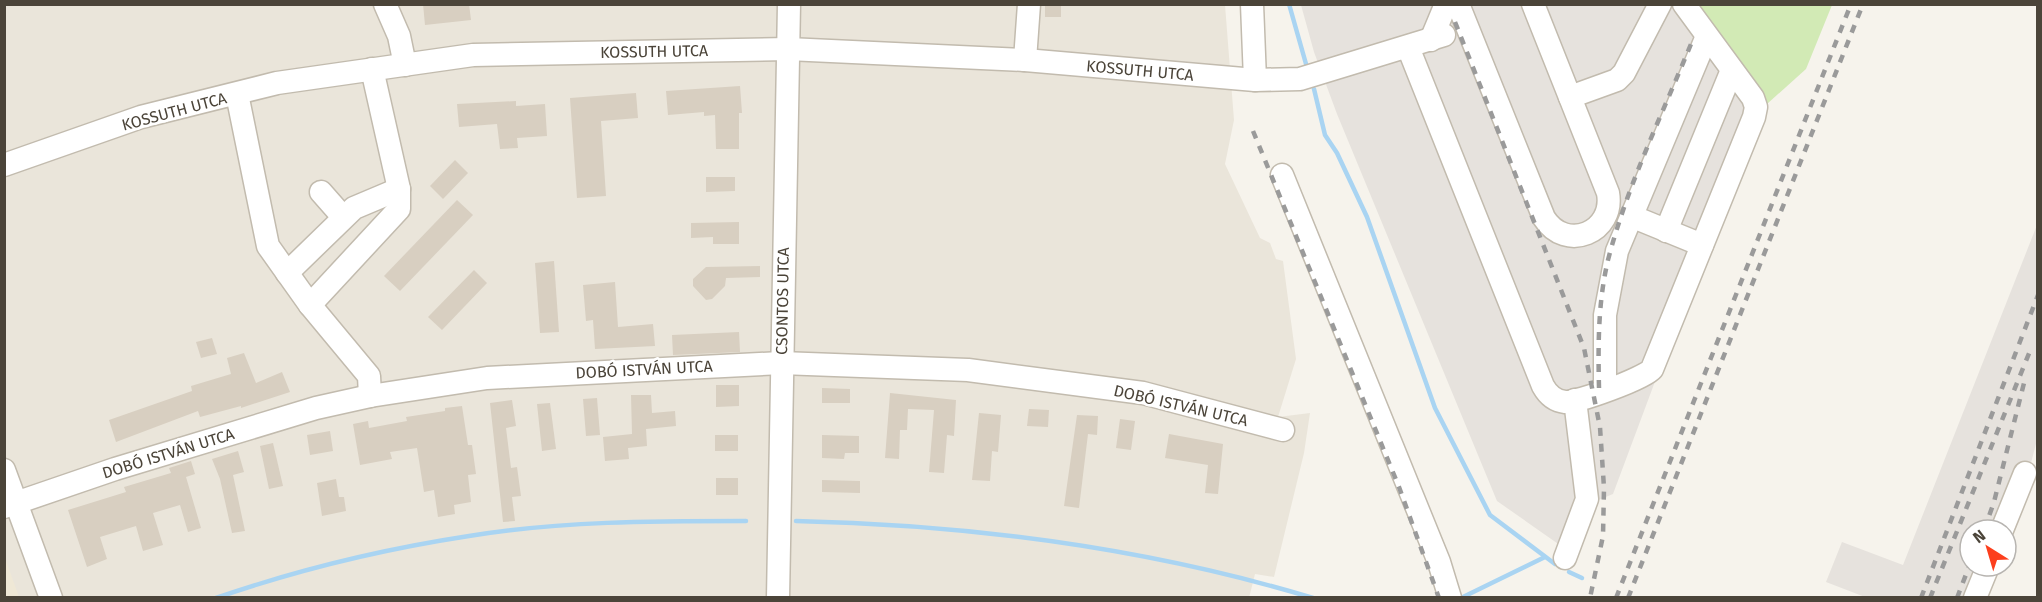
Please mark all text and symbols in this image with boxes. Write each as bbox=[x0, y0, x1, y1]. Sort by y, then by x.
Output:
street label: KOSSUTH UTCA bbox=[600, 41, 709, 62]
street label: KOSSUTH UTCA bbox=[1085, 56, 1195, 85]
street label: KOSSUTH UTCA bbox=[120, 88, 230, 135]
street label: CSONTOS UTCA bbox=[772, 246, 793, 355]
street label: DOBÓ ISTVÁN UTCA bbox=[575, 355, 714, 383]
street label: DOBÓ ISTVÁN UTCA bbox=[1112, 380, 1251, 430]
street label: DOBÓ ISTVÁN UTCA bbox=[99, 423, 237, 483]
north arrow bbox=[1958, 518, 2018, 578]
text: N bbox=[1969, 526, 1989, 547]

